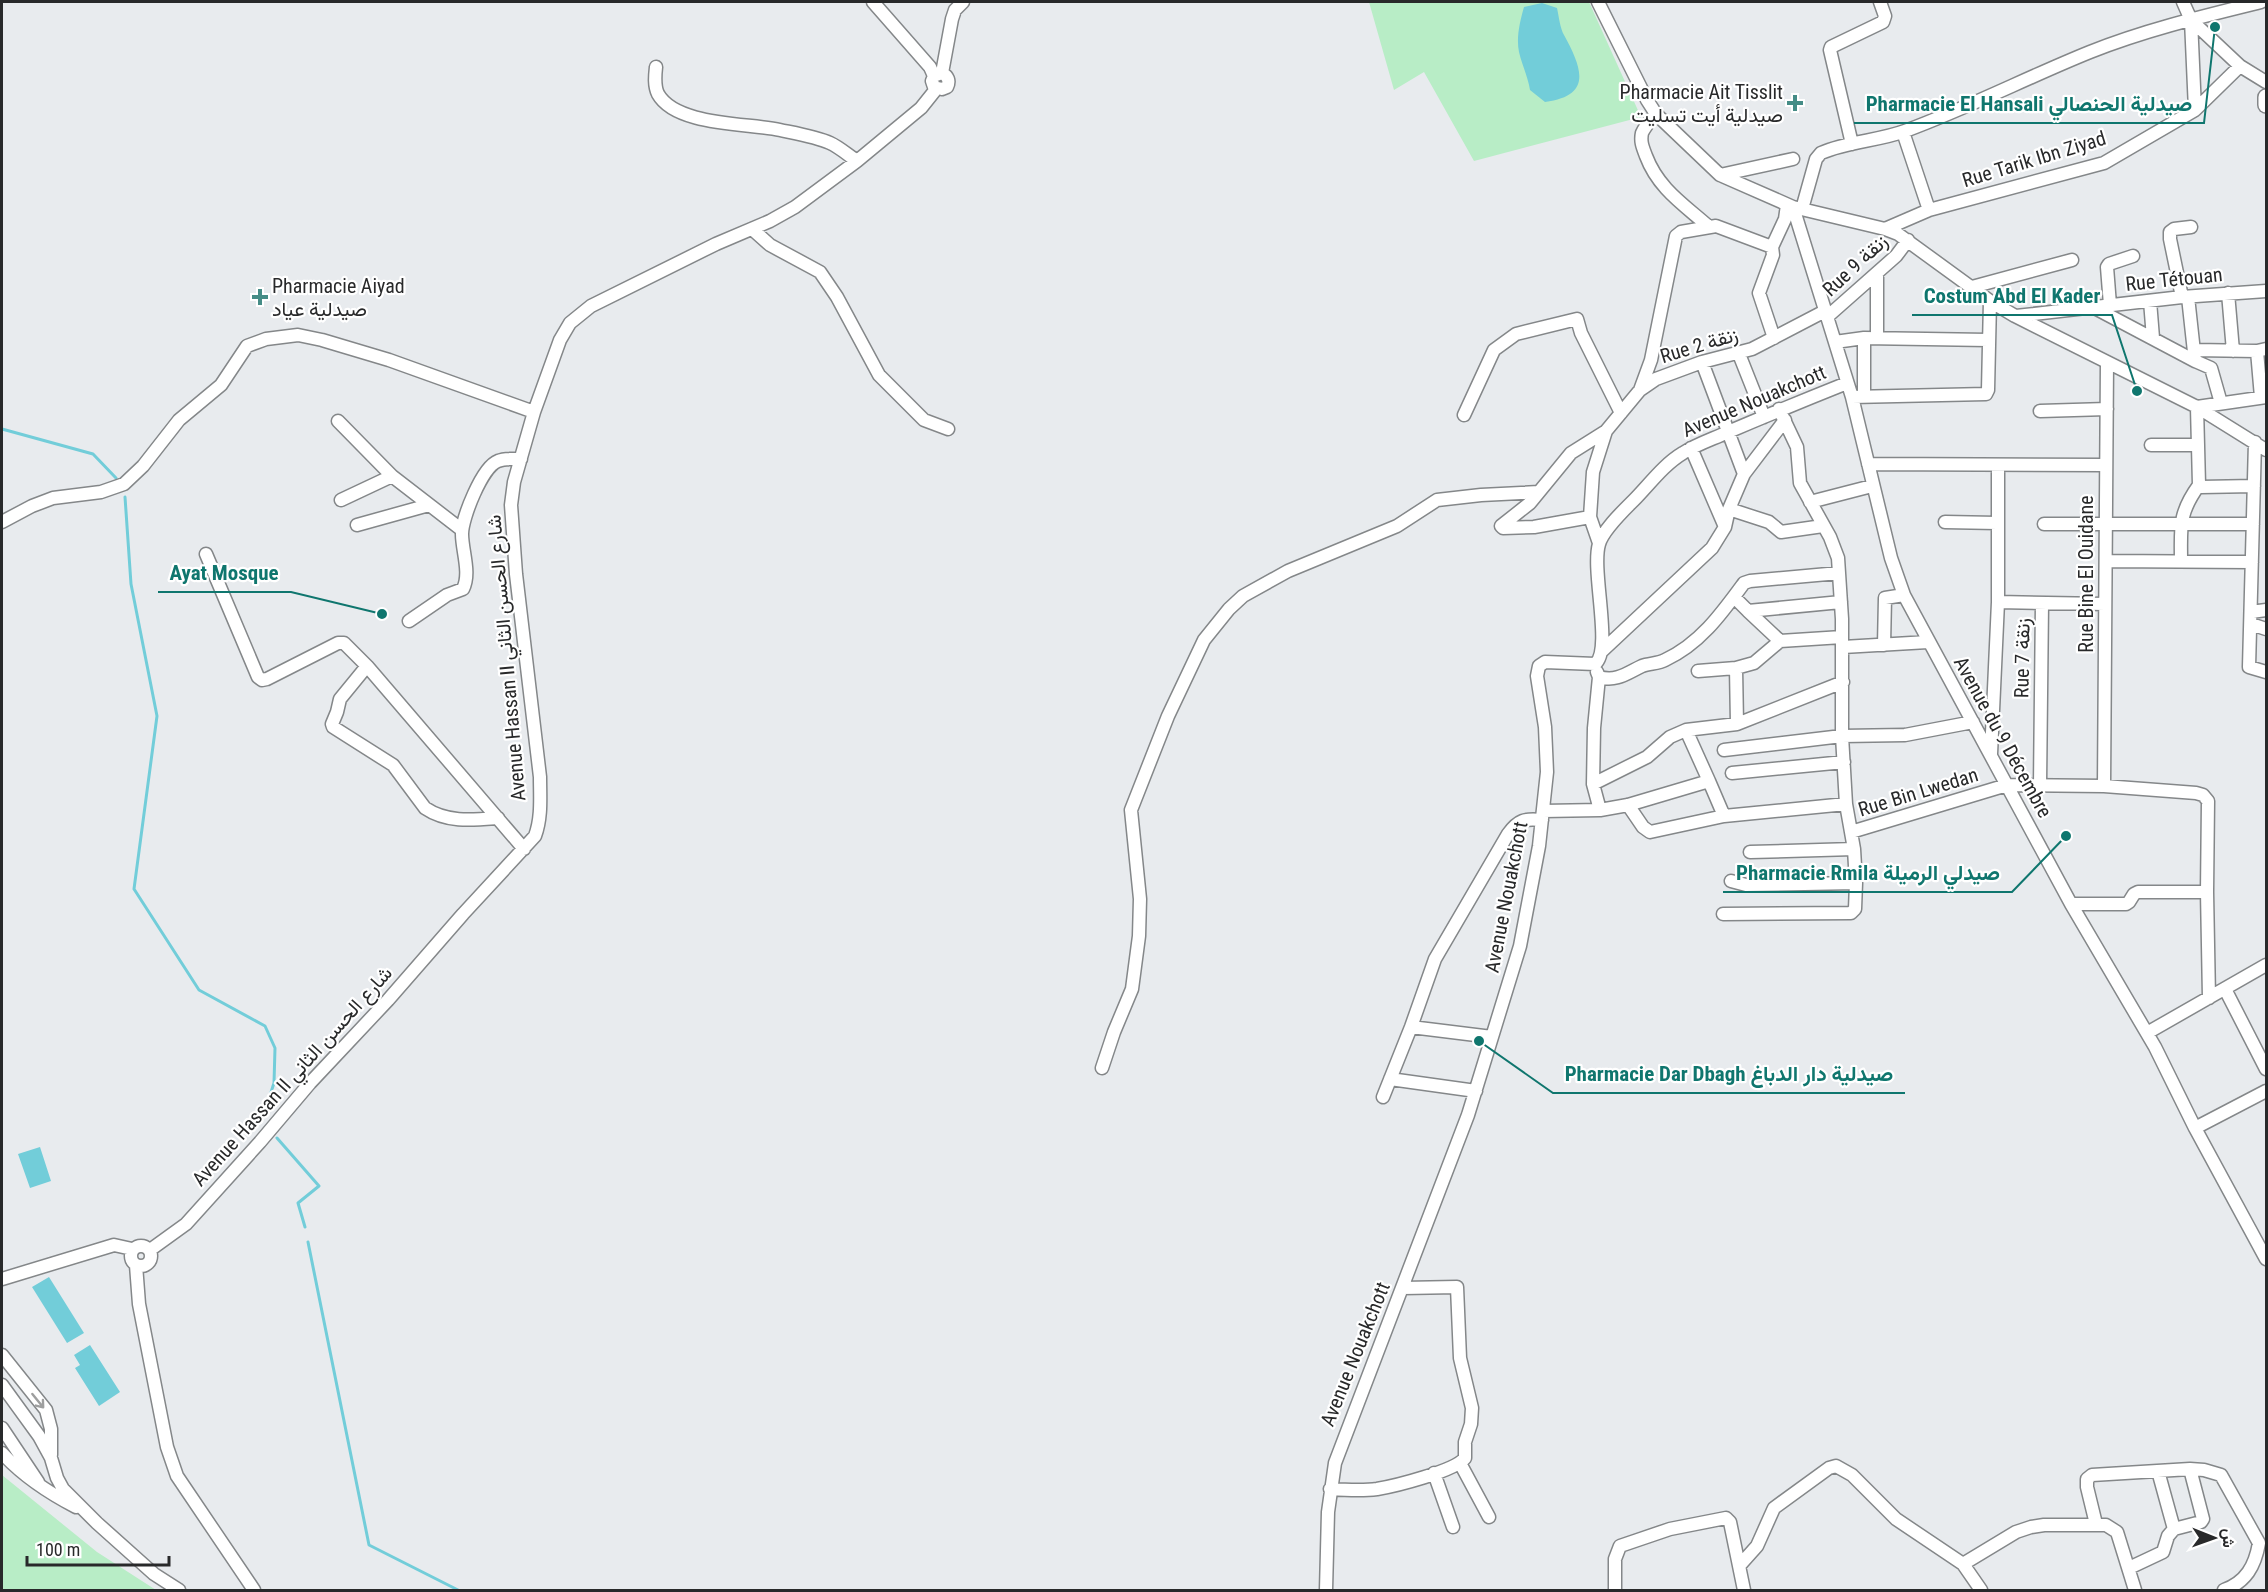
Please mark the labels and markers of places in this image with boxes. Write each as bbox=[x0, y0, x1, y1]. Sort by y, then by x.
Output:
place label: Pharmacie Ait Tisslit صيدلية أيت تسليت bbox=[1620, 80, 1783, 127]
callout: Pharmacie El Hansali صيدلية الحنصالي bbox=[1854, 84, 2204, 123]
marker: Pharmacie Ait Tisslit صيدلية أيت تسليت bbox=[1788, 96, 1802, 110]
place label: Pharmacie Aiyad صيدلية عياد bbox=[272, 274, 405, 321]
callout: Costum Abd El Kader bbox=[1912, 276, 2112, 315]
marker: Pharmacie Aiyad صيدلية عياد bbox=[253, 290, 267, 304]
callout: Ayat Mosque bbox=[158, 553, 291, 592]
callout: Pharmacie Rmila صيدلي الرميلة bbox=[1723, 853, 2012, 892]
callout: Pharmacie Dar Dbagh صيدلية دار الدباغ bbox=[1553, 1054, 1905, 1093]

